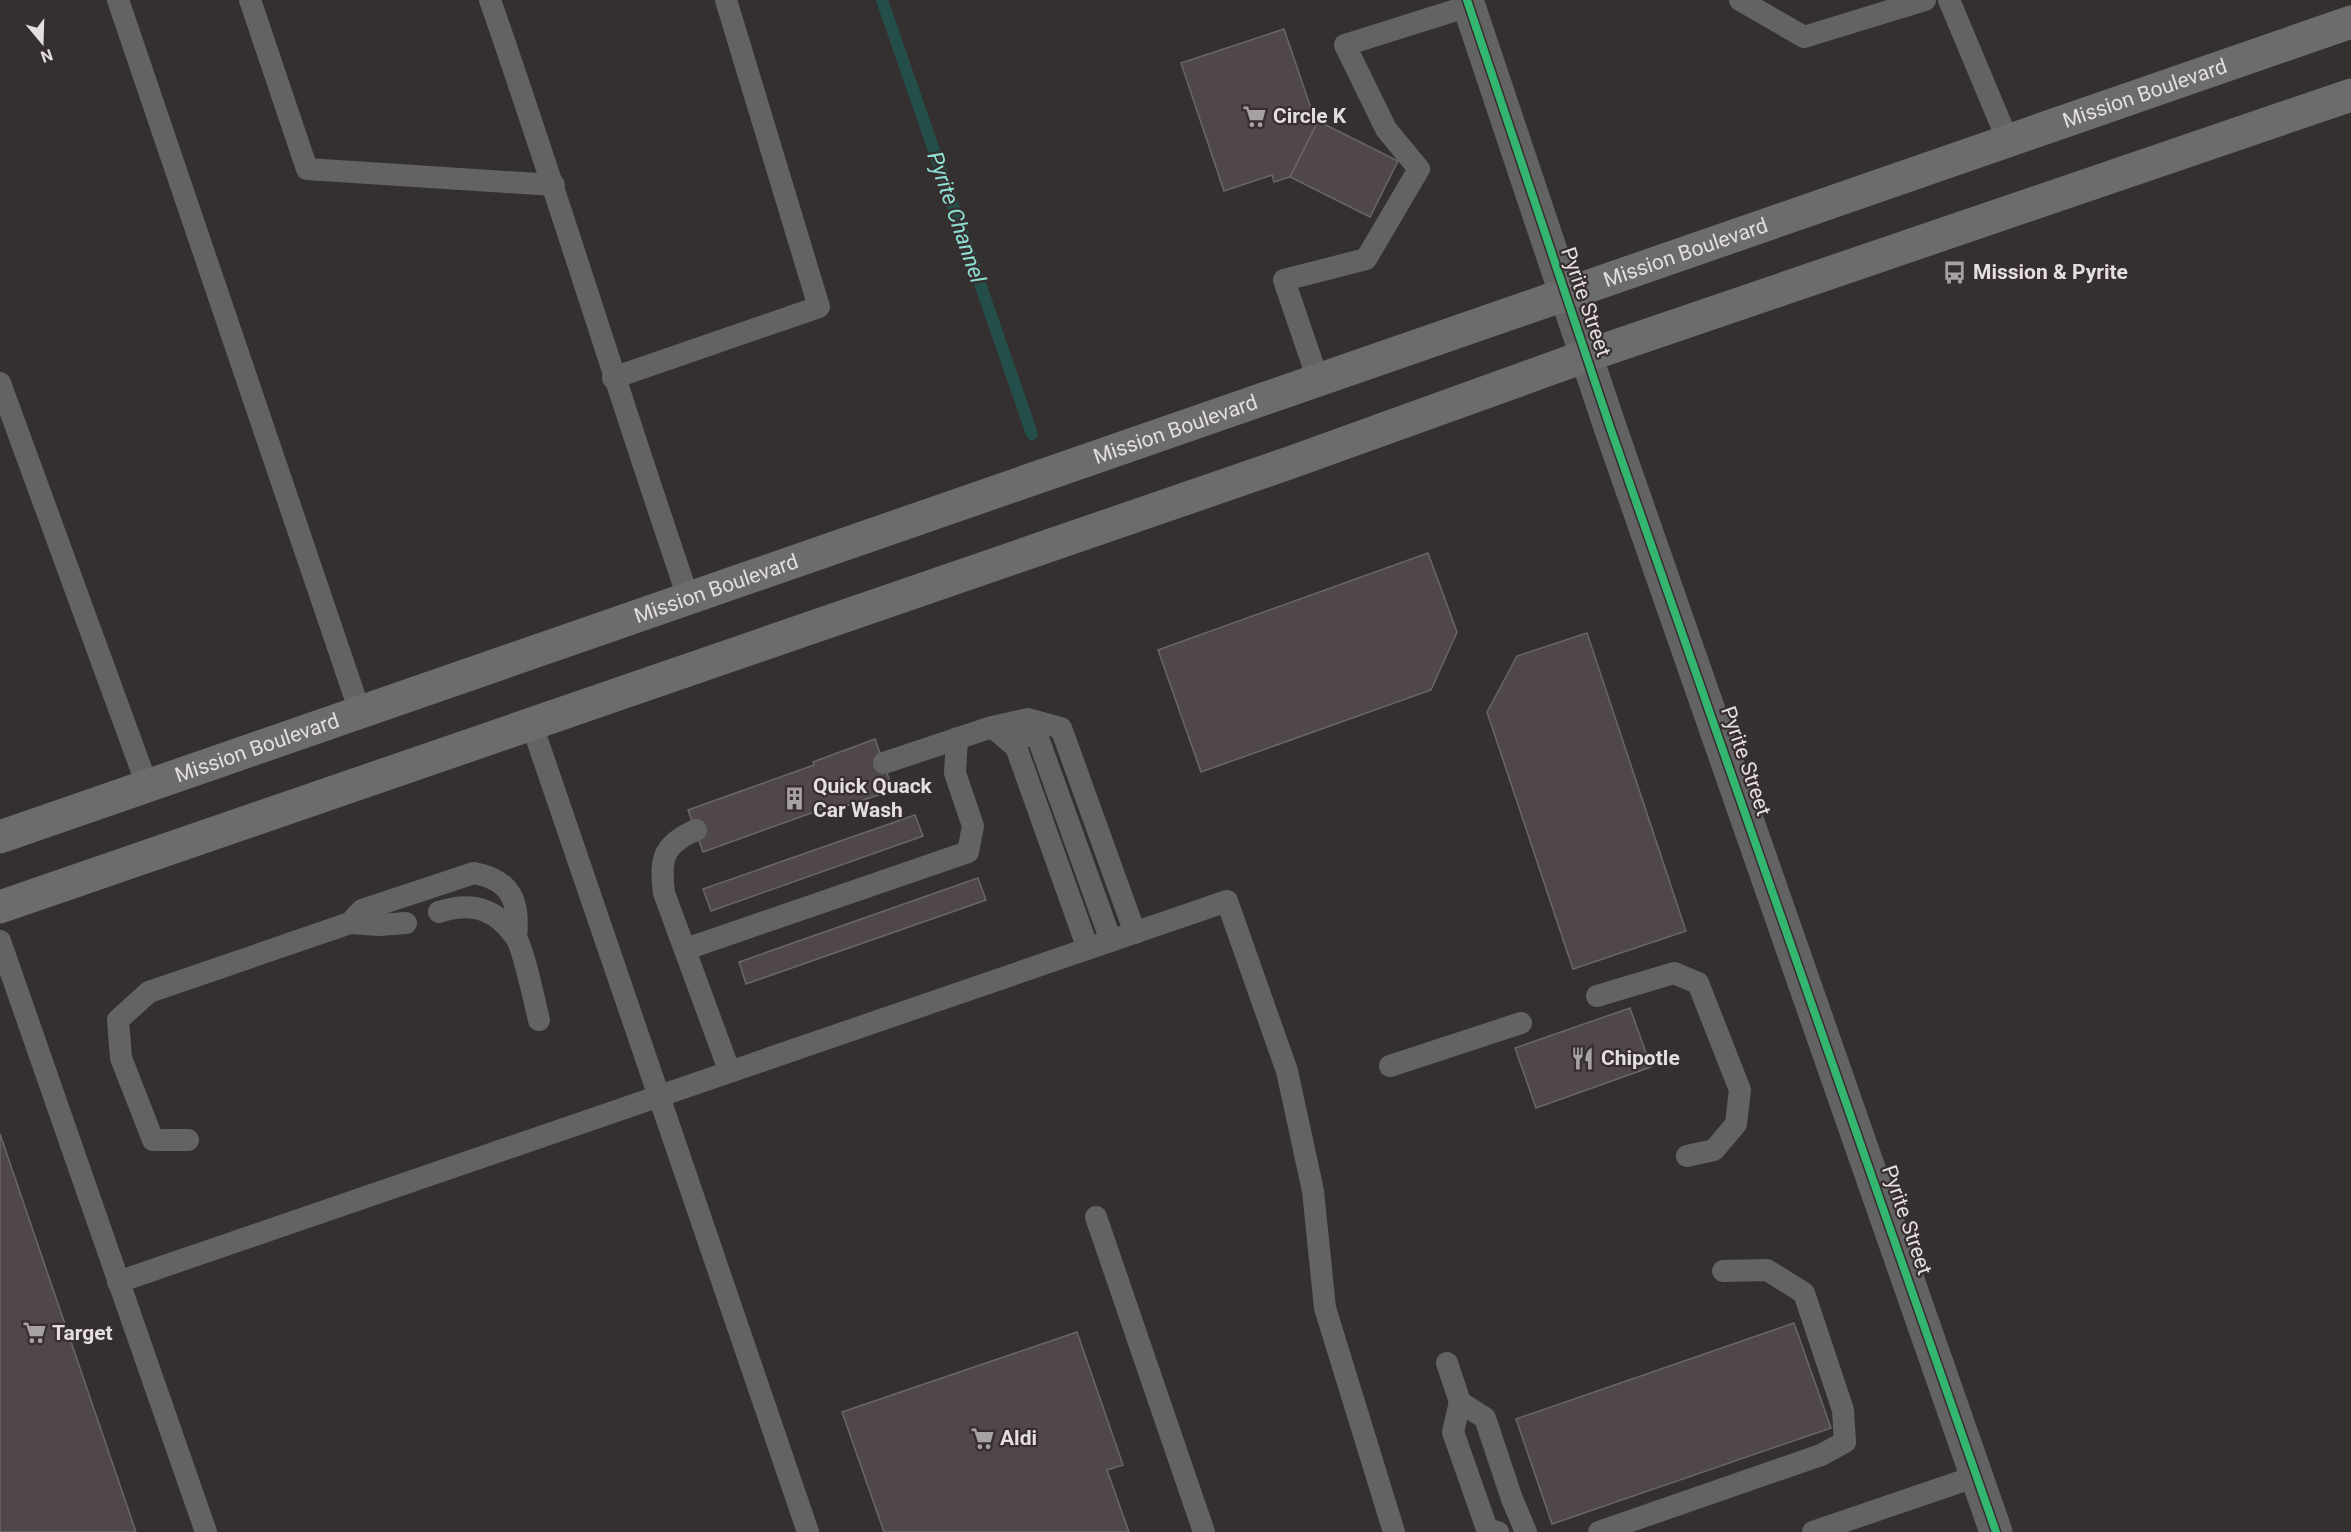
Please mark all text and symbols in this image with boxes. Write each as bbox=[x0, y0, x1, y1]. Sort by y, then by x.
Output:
north arrow bbox=[12, 12, 72, 72]
text: N bbox=[38, 45, 55, 67]
street label: Mission Boulevard bbox=[2060, 54, 2230, 133]
supermarket icon: Circle K bbox=[1242, 103, 1268, 129]
place label: Circle K bbox=[1273, 104, 1347, 128]
water label: Pyrite Channel bbox=[922, 148, 991, 287]
street label: Mission Boulevard bbox=[1600, 213, 1771, 292]
street label: Pyrite Street bbox=[1556, 244, 1616, 360]
bus stop icon: Mission & Pyrite bbox=[1942, 259, 1968, 285]
place label: Mission & Pyrite bbox=[1973, 260, 2128, 284]
street label: Mission Boulevard bbox=[1090, 390, 1261, 469]
street label: Mission Boulevard bbox=[631, 549, 801, 628]
street label: Pyrite Street bbox=[1716, 703, 1776, 819]
street label: Mission Boulevard bbox=[172, 708, 342, 787]
place label: Quick Quack Car Wash bbox=[813, 774, 933, 822]
building icon: Quick Quack Car Wash bbox=[782, 785, 808, 811]
restaurant icon: Chipotle bbox=[1570, 1045, 1596, 1071]
place label: Chipotle bbox=[1601, 1046, 1680, 1070]
street label: Pyrite Street bbox=[1877, 1162, 1937, 1278]
supermarket icon: Target bbox=[21, 1320, 47, 1346]
place label: Target bbox=[52, 1321, 113, 1345]
supermarket icon: Aldi bbox=[969, 1425, 995, 1451]
place label: Aldi bbox=[1000, 1426, 1037, 1450]

